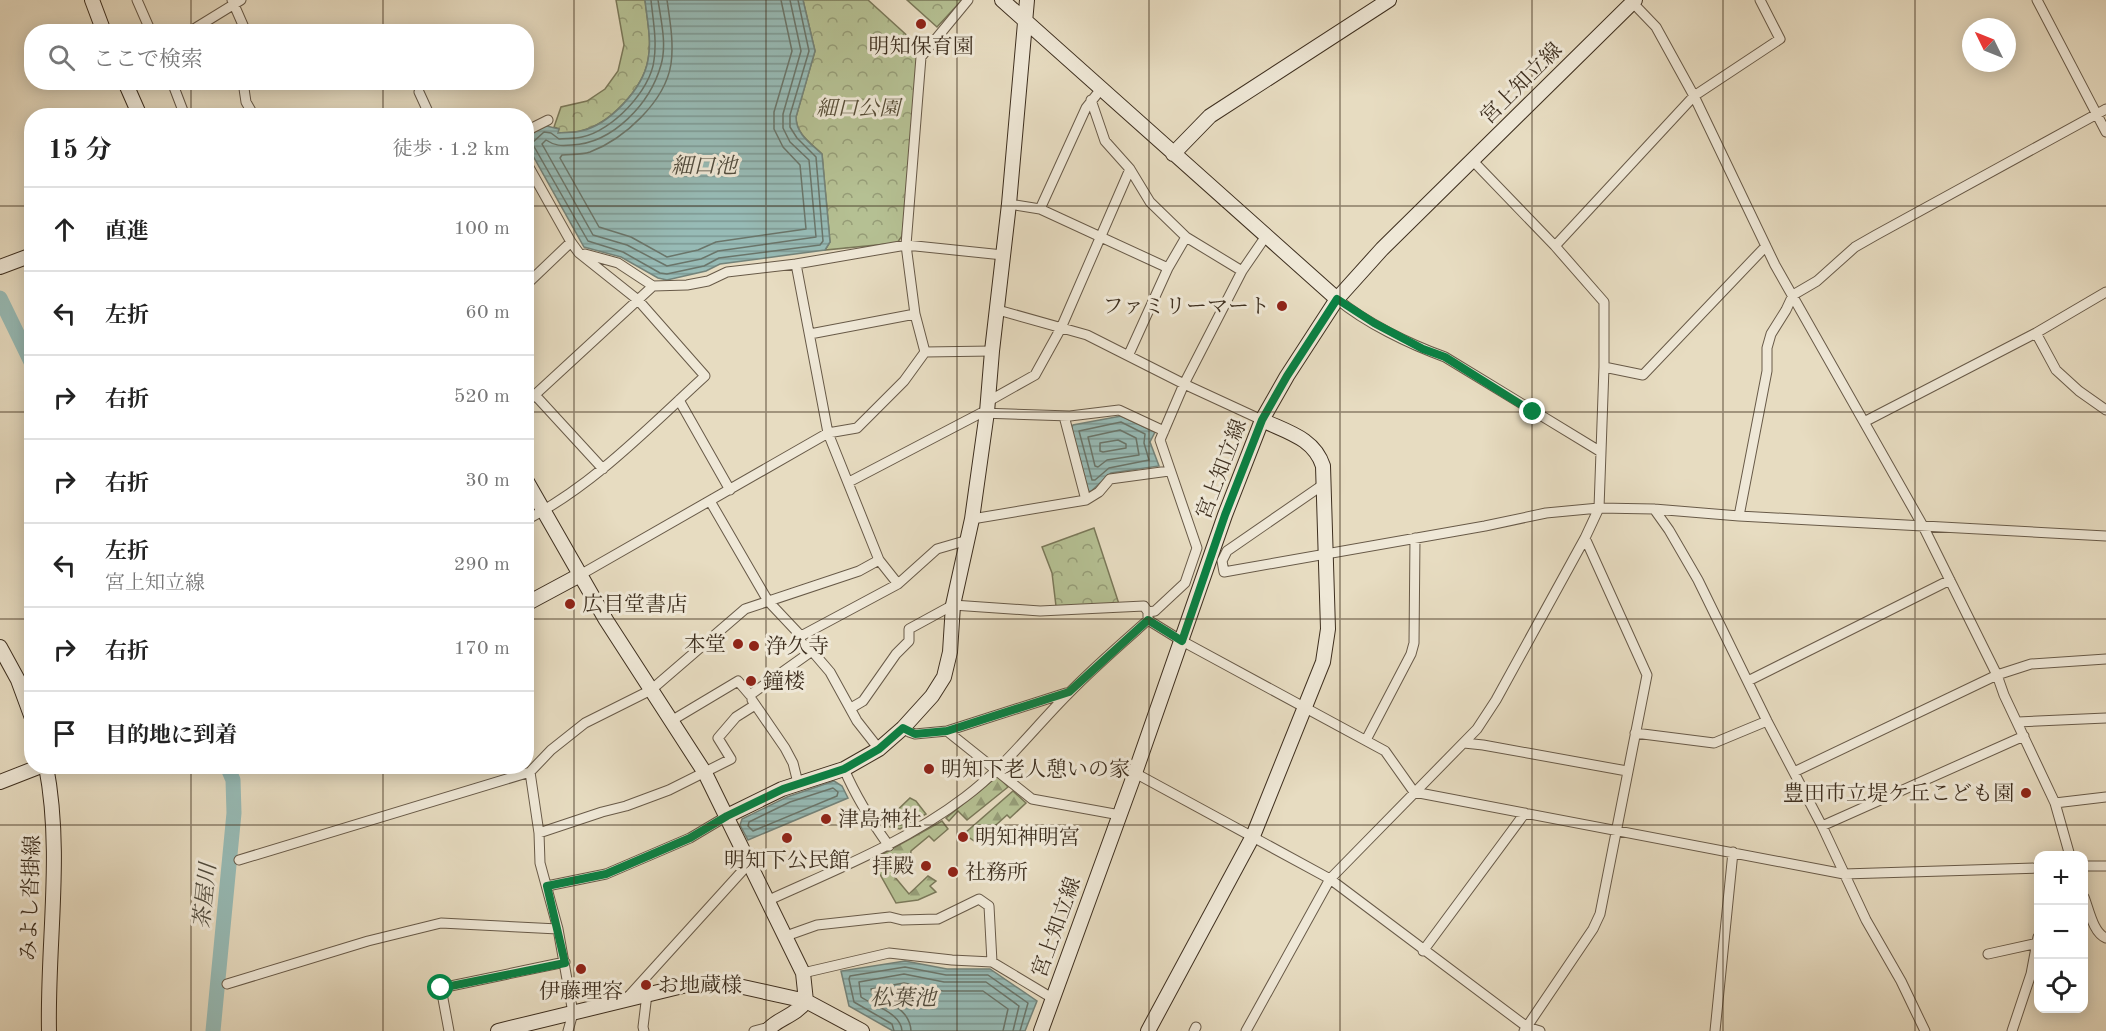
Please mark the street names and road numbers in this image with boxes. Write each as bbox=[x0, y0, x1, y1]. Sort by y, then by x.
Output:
street label: 宮上知立線 bbox=[1476, 38, 1567, 129]
street label: 宮上知立線 bbox=[1192, 416, 1251, 522]
street label: みよし沓掛線 bbox=[17, 835, 44, 961]
street label: 宮上知立線 bbox=[1028, 874, 1085, 980]

